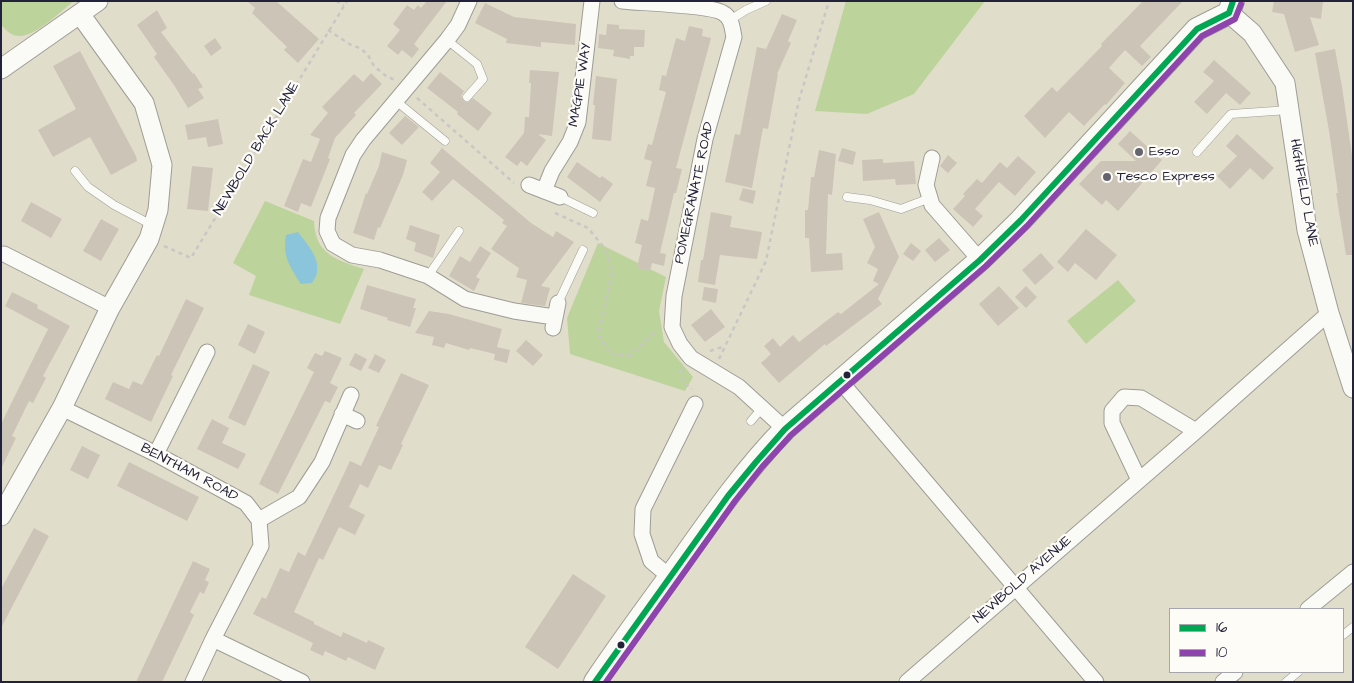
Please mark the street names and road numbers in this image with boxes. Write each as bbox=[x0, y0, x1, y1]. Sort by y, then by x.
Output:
street label: MAGPIE WAY bbox=[566, 42, 596, 128]
street label: NEWBOLD BACK LANE bbox=[211, 79, 303, 219]
street label: POMEGRANATE ROAD bbox=[672, 121, 718, 265]
street label: HIGHFIELD LANE bbox=[1285, 138, 1321, 248]
street label: BENTHAM ROAD bbox=[137, 440, 241, 506]
street label: NEWBOLD AVENUE bbox=[970, 533, 1076, 627]

